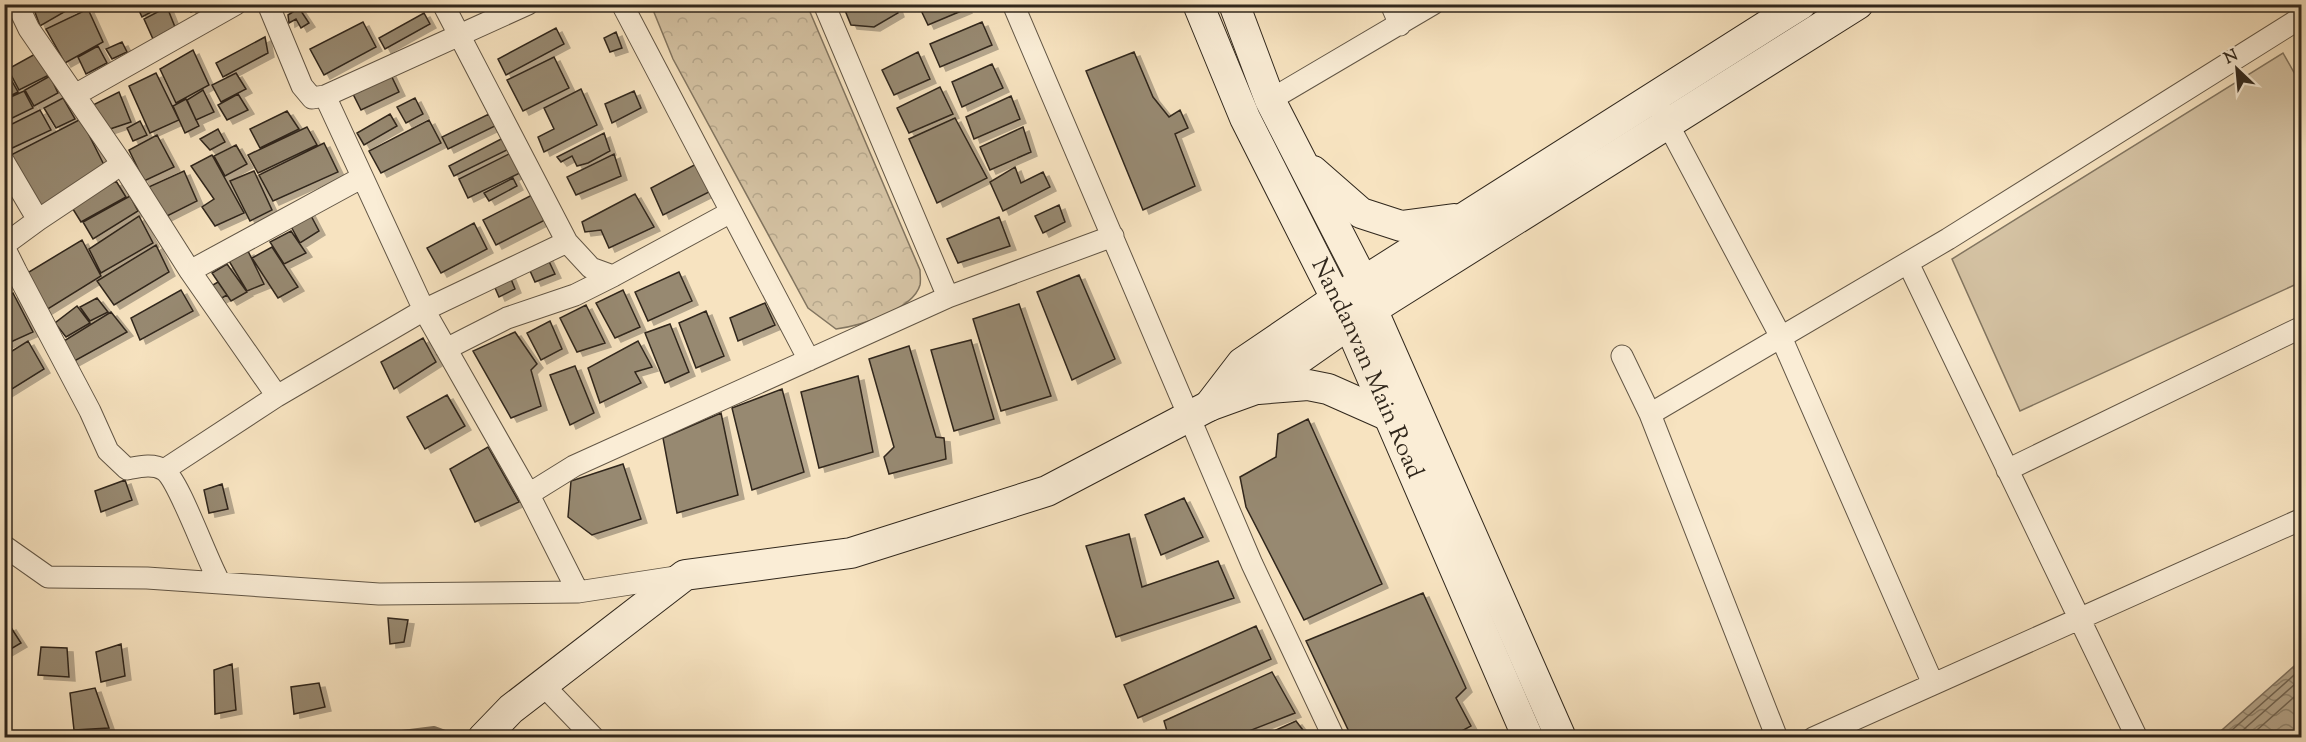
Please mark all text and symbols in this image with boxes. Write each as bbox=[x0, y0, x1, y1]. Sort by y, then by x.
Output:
north arrow bbox=[2207, 39, 2267, 99]
text: N bbox=[2221, 45, 2243, 71]
street label: Nandanvan Main Road bbox=[1302, 253, 1431, 485]

